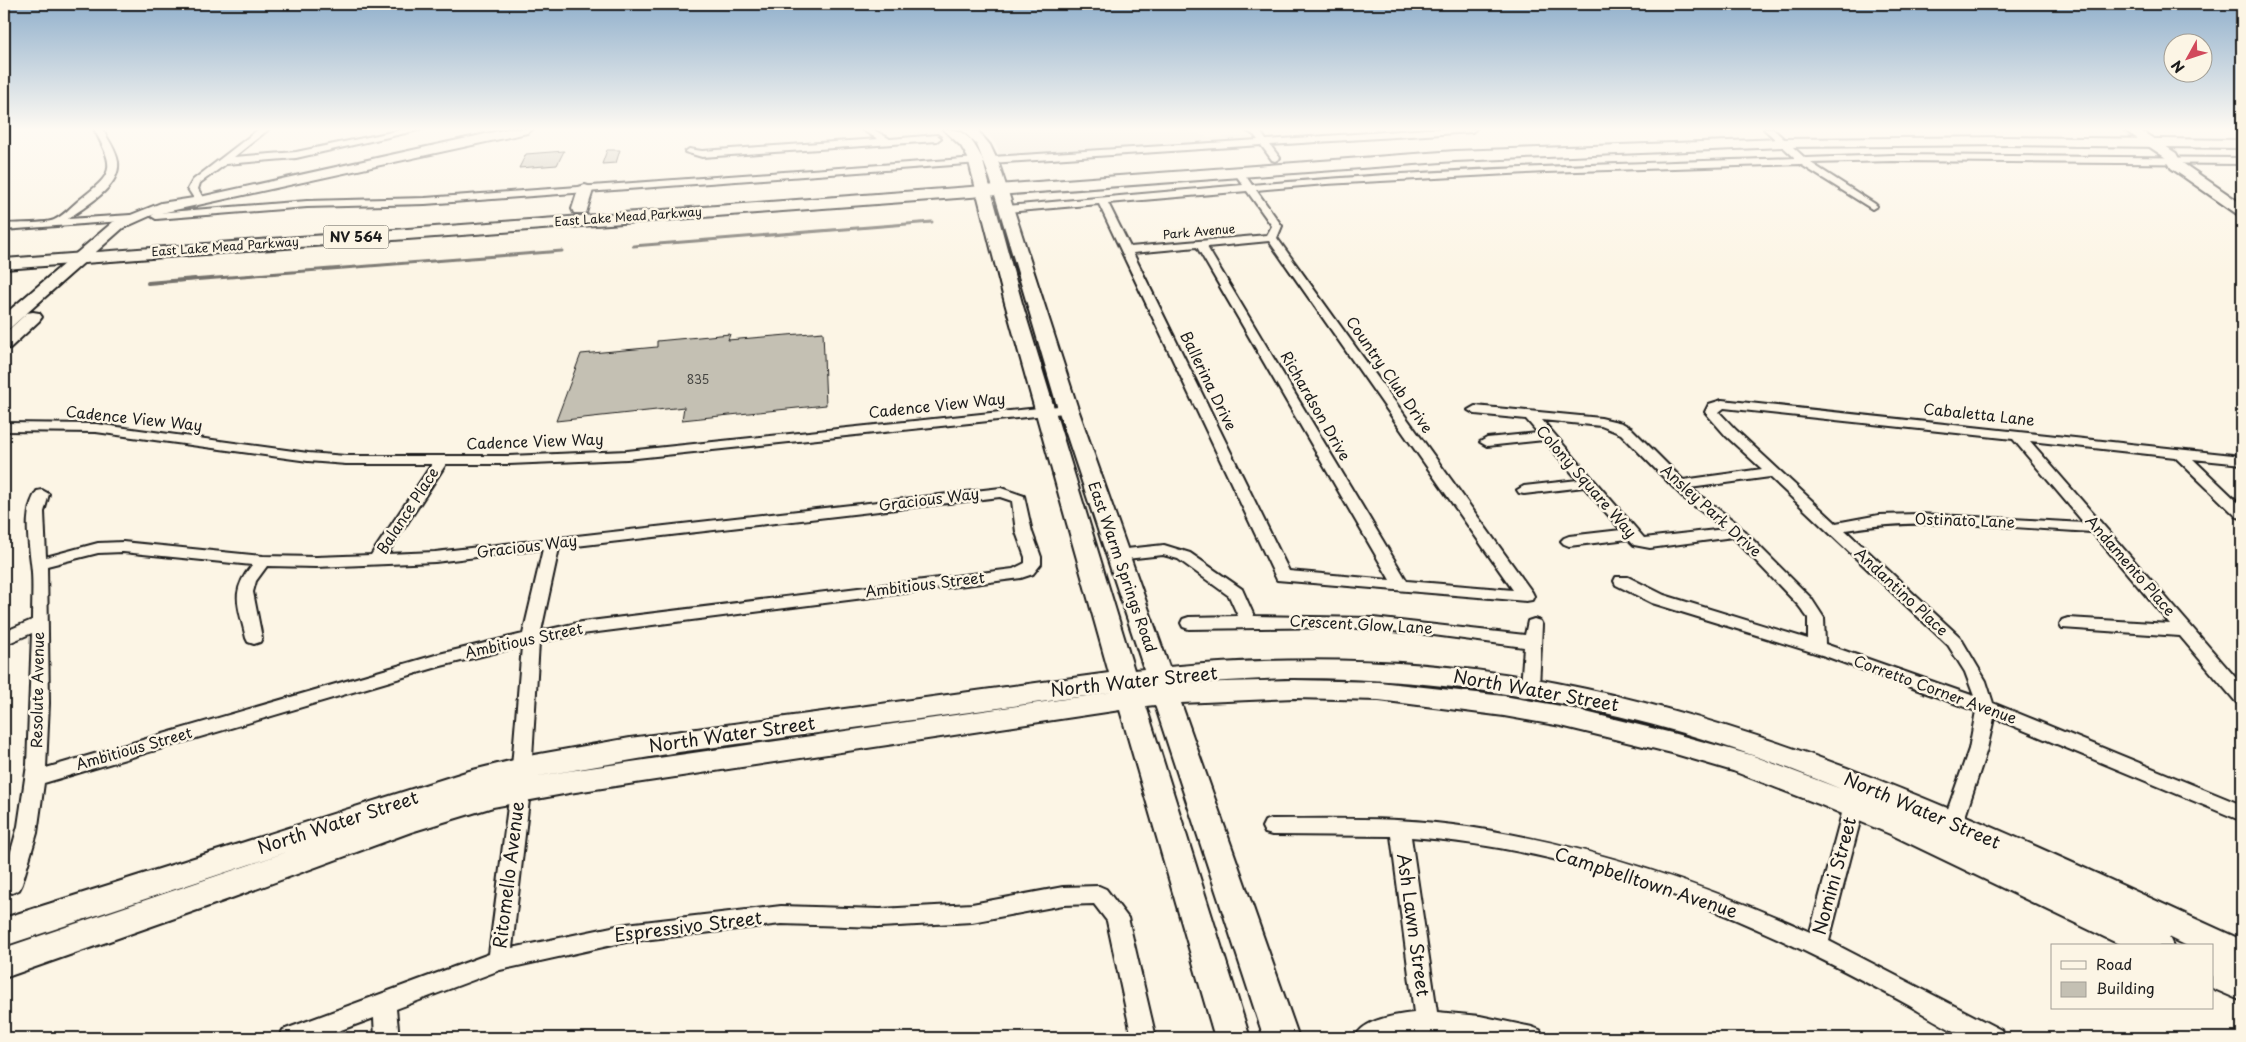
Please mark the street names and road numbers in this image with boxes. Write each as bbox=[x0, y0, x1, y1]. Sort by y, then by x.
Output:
street label: East Lake Mead Parkway bbox=[554, 202, 702, 230]
street label: Park Avenue bbox=[1162, 219, 1236, 243]
road number: NV 564 bbox=[324, 226, 388, 248]
street label: East Lake Mead Parkway bbox=[151, 232, 299, 260]
street label: Country Club Drive bbox=[1341, 311, 1439, 437]
street label: Ballerina Drive bbox=[1175, 327, 1243, 434]
street label: Richardson Drive bbox=[1276, 346, 1357, 464]
street label: Cadence View Way bbox=[867, 386, 1006, 423]
street label: Cabaletta Lane bbox=[1922, 396, 2036, 431]
street label: Cadence View Way bbox=[65, 399, 204, 436]
street label: Colony Square Way bbox=[1532, 419, 1643, 543]
street label: Cadence View Way bbox=[466, 427, 604, 454]
street label: Ansley Park Drive bbox=[1656, 458, 1768, 562]
street label: Balance Place bbox=[370, 462, 443, 558]
street label: East Warm Springs Road bbox=[1083, 478, 1164, 655]
street label: Gracious Way bbox=[877, 481, 980, 516]
street label: Ostinato Lane bbox=[1914, 506, 2016, 533]
street label: Andamento Place bbox=[2081, 510, 2181, 621]
street label: Gracious Way bbox=[475, 528, 578, 563]
street label: Andantino Place bbox=[1850, 541, 1954, 640]
street label: Ambitious Street bbox=[864, 565, 986, 602]
street label: Crescent Glow Lane bbox=[1289, 608, 1433, 639]
street label: Ambitious Street bbox=[463, 616, 585, 663]
street label: Resolute Avenue bbox=[24, 632, 49, 748]
street label: Corretto Corner Avenue bbox=[1851, 648, 2020, 729]
street label: North Water Street bbox=[1049, 658, 1219, 703]
street label: North Water Street bbox=[1451, 662, 1621, 717]
street label: North Water Street bbox=[647, 708, 817, 759]
street label: Ambitious Street bbox=[73, 720, 195, 775]
street label: North Water Street bbox=[1840, 764, 2005, 855]
street label: North Water Street bbox=[254, 783, 421, 860]
street label: Ritomello Avenue bbox=[485, 800, 530, 950]
street label: Nomini Street bbox=[1805, 814, 1862, 938]
street label: Campbelltown Avenue bbox=[1551, 839, 1742, 924]
street label: Ash Lawn Street bbox=[1391, 852, 1438, 998]
street label: Espressivo Street bbox=[612, 903, 763, 948]

